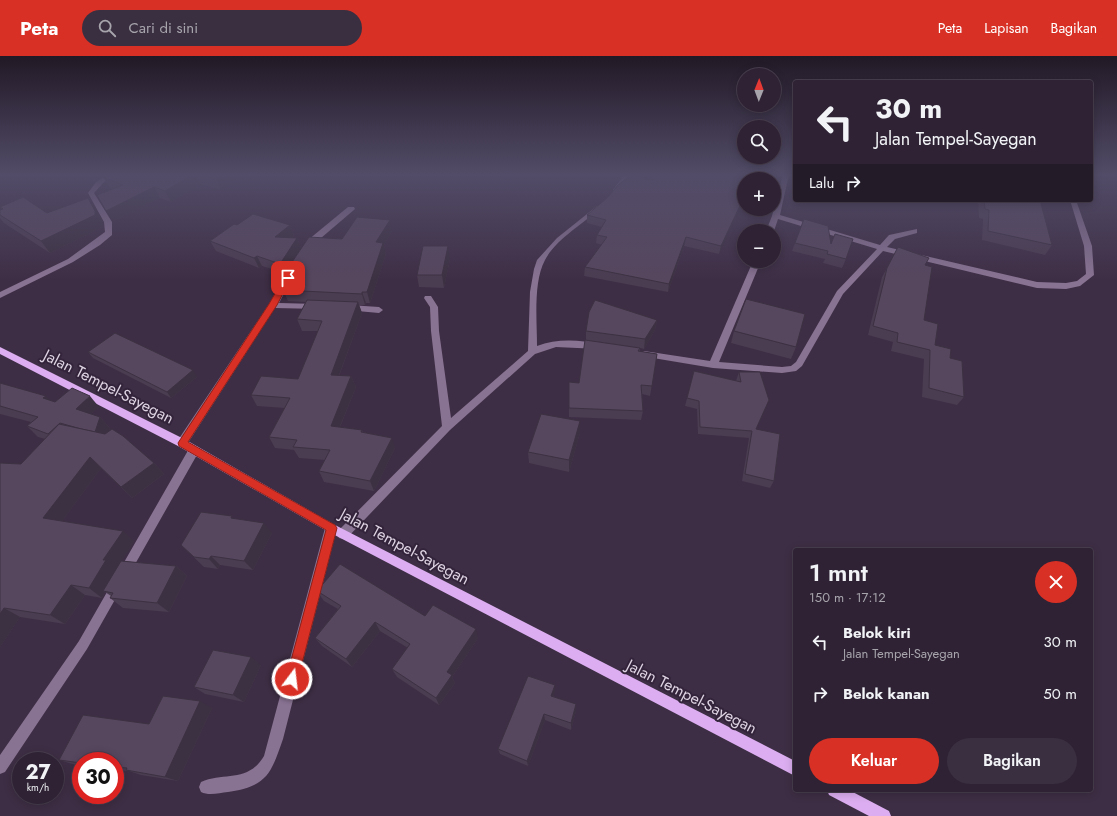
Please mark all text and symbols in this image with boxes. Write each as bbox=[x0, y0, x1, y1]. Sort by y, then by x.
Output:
search box bbox=[82, 10, 362, 46]
text: Peta bbox=[20, 15, 58, 42]
icon: search bbox=[96, 17, 118, 39]
text: Cari di sini bbox=[128, 17, 198, 39]
text: Peta bbox=[938, 18, 962, 38]
text: Lapisan bbox=[984, 18, 1029, 38]
text: Bagikan bbox=[1051, 18, 1097, 38]
north arrow bbox=[737, 68, 781, 112]
map controls bbox=[737, 68, 781, 268]
text: 30 m bbox=[875, 88, 942, 129]
icon: left bbox=[809, 96, 861, 148]
button: search bbox=[737, 120, 781, 164]
text: Jalan Tempel-Sayegan bbox=[875, 126, 1037, 152]
button: + bbox=[737, 172, 781, 216]
text: Lalu bbox=[809, 172, 834, 194]
icon: right bbox=[842, 172, 864, 194]
button: − bbox=[737, 224, 781, 268]
pin bbox=[271, 261, 305, 295]
icon: arrive bbox=[277, 267, 299, 289]
street label: Jalan Tempel-Sayegan bbox=[38, 343, 178, 429]
street label: Jalan Tempel-Sayegan bbox=[334, 502, 474, 590]
text: 1 mnt bbox=[809, 555, 868, 590]
button: close bbox=[1035, 561, 1077, 603]
text: 150 m · 17:12 bbox=[809, 588, 886, 607]
text: Belok kiri bbox=[843, 622, 911, 644]
icon: left bbox=[809, 631, 831, 653]
text: 30 m bbox=[1044, 631, 1077, 653]
text: Jalan Tempel-Sayegan bbox=[843, 644, 960, 663]
street label: Jalan Tempel-Sayegan bbox=[621, 653, 761, 739]
position arrow bbox=[271, 658, 313, 700]
icon: right bbox=[809, 683, 831, 705]
text: Belok kanan bbox=[843, 683, 930, 705]
text: 50 m bbox=[1043, 683, 1077, 705]
button: Keluar bbox=[809, 738, 939, 784]
button: Bagikan bbox=[947, 738, 1077, 784]
speed limit sign: 30 bbox=[72, 752, 124, 804]
text: 27 bbox=[25, 758, 51, 787]
text: km/h bbox=[27, 780, 49, 795]

